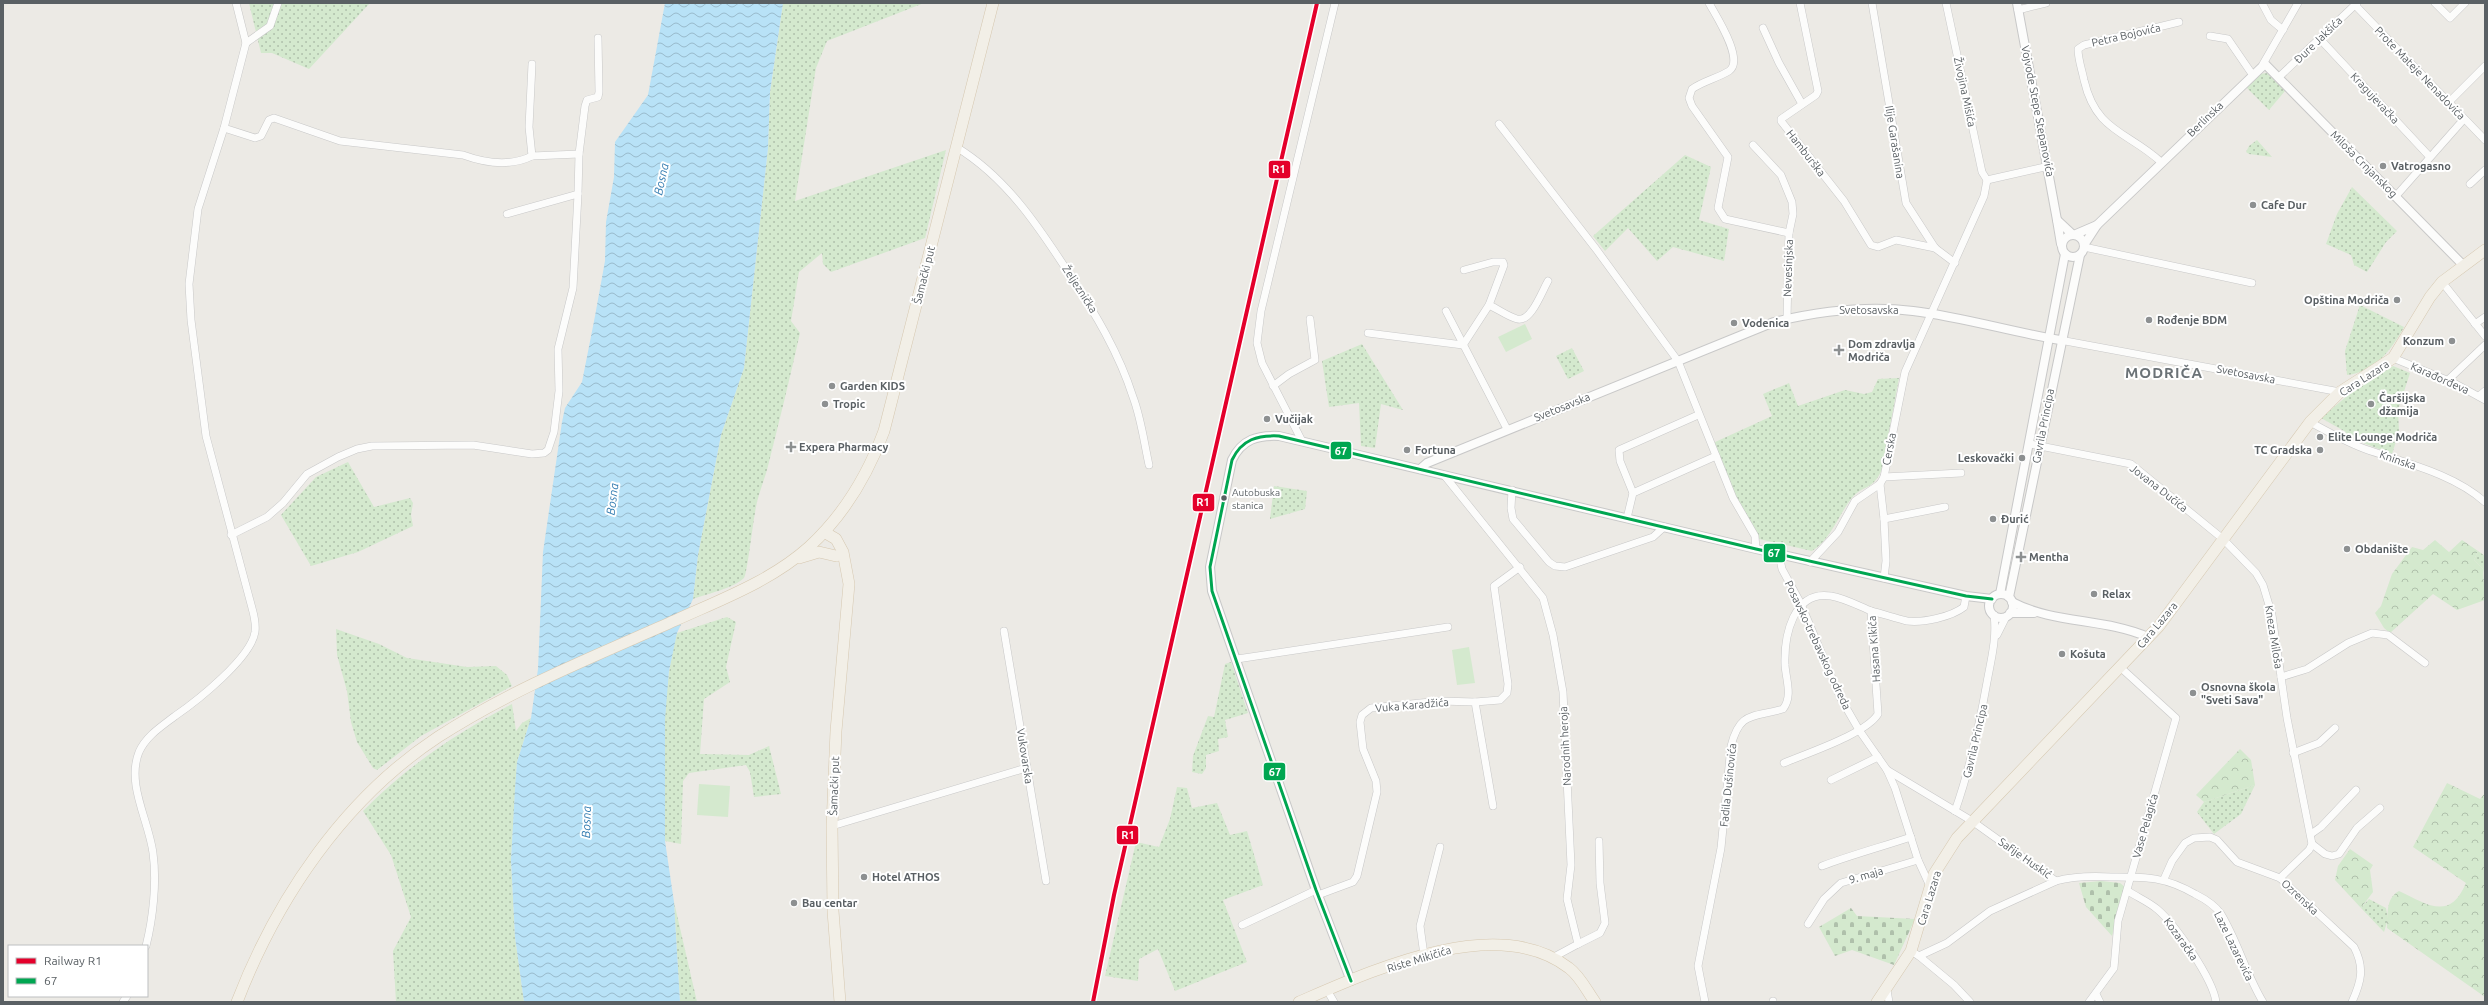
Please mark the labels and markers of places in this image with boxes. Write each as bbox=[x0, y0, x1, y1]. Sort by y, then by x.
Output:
place label: Vatrogasno bbox=[2391, 160, 2451, 172]
marker: Vatrogasno bbox=[2378, 161, 2388, 171]
place label: Cafe Dur bbox=[2261, 199, 2307, 211]
marker: Cafe Dur bbox=[2248, 200, 2258, 210]
place label: Opština Modriča bbox=[2304, 294, 2389, 306]
marker: Opština Modriča bbox=[2392, 295, 2402, 305]
place label: Rođenje BDM bbox=[2157, 314, 2227, 326]
marker: Rođenje BDM bbox=[2144, 315, 2154, 325]
place label: Vodenica bbox=[1742, 317, 1789, 329]
marker: Vodenica bbox=[1729, 318, 1739, 328]
place label: Konzum bbox=[2403, 335, 2444, 347]
marker: Konzum bbox=[2447, 336, 2457, 346]
place label: Dom zdravlja Modriča bbox=[1848, 338, 1915, 363]
marker: Dom zdravlja Modriča bbox=[1833, 344, 1845, 356]
place label: Garden KIDS bbox=[840, 380, 905, 392]
marker: Garden KIDS bbox=[827, 381, 837, 391]
place label: Čaršijska džamija bbox=[2379, 391, 2425, 417]
place label: Tropic bbox=[833, 398, 866, 410]
marker: Tropic bbox=[820, 399, 830, 409]
marker: Čaršijska džamija bbox=[2366, 399, 2376, 409]
place label: Vučijak bbox=[1275, 413, 1314, 425]
marker: Vučijak bbox=[1262, 414, 1272, 424]
place label: Elite Lounge Modriča bbox=[2328, 431, 2437, 443]
marker: Elite Lounge Modriča bbox=[2315, 432, 2325, 442]
place label: Expera Pharmacy bbox=[799, 441, 888, 453]
marker: Expera Pharmacy bbox=[786, 442, 796, 452]
place label: Fortuna bbox=[1415, 444, 1456, 456]
place label: TC Gradska bbox=[2254, 444, 2312, 456]
marker: Fortuna bbox=[1402, 445, 1412, 455]
marker: TC Gradska bbox=[2315, 445, 2325, 455]
place label: Leskovački bbox=[1958, 452, 2014, 464]
marker: Leskovački bbox=[2017, 453, 2027, 463]
place label: Autobuska stanica bbox=[1232, 487, 1280, 511]
marker: Autobuska stanica bbox=[1219, 493, 1229, 503]
place label: Đurić bbox=[2001, 513, 2029, 525]
marker: Đurić bbox=[1988, 514, 1998, 524]
place label: Obdanište bbox=[2355, 543, 2408, 555]
marker: Obdanište bbox=[2342, 544, 2352, 554]
place label: Mentha bbox=[2029, 551, 2069, 563]
marker: Mentha bbox=[2016, 552, 2026, 562]
place label: Relax bbox=[2102, 588, 2131, 600]
marker: Relax bbox=[2089, 589, 2099, 599]
place label: Košuta bbox=[2070, 648, 2106, 660]
marker: Košuta bbox=[2057, 649, 2067, 659]
place label: Osnovna škola "Sveti Sava" bbox=[2201, 681, 2276, 706]
marker: Osnovna škola "Sveti Sava" bbox=[2188, 688, 2198, 698]
place label: Hotel ATHOS bbox=[872, 871, 940, 883]
marker: Hotel ATHOS bbox=[859, 872, 869, 882]
place label: Bau centar bbox=[802, 897, 858, 909]
marker: Bau centar bbox=[789, 898, 799, 908]

